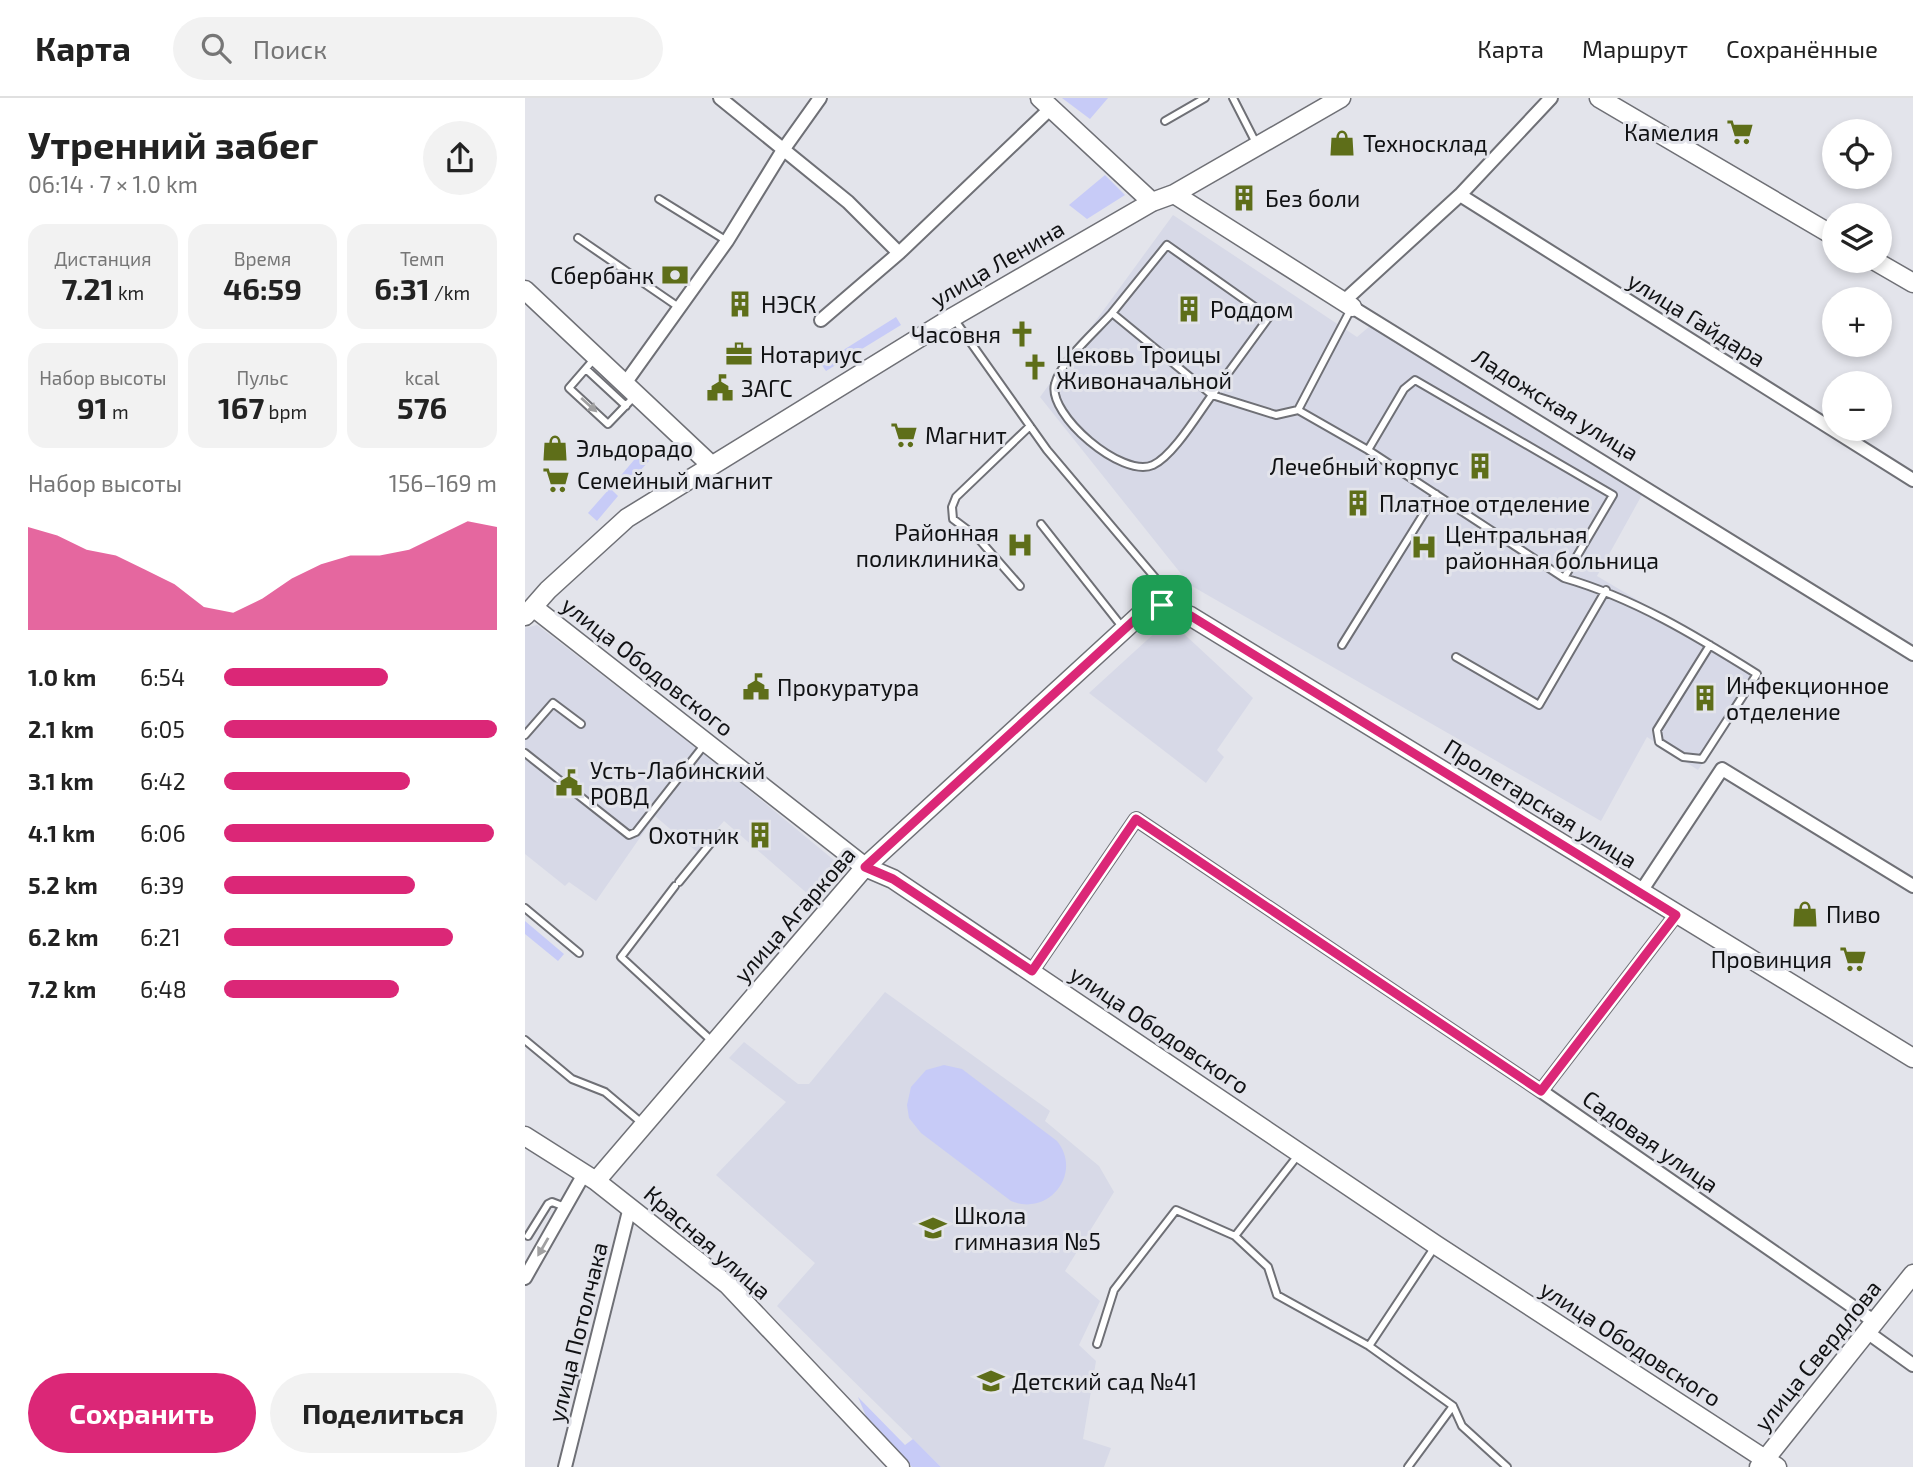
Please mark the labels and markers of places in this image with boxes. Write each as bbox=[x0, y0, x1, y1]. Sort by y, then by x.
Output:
supermarket icon: Камелия bbox=[1725, 117, 1755, 147]
place label: Камелия bbox=[1624, 118, 1719, 146]
shop icon: Техносклад bbox=[1327, 128, 1357, 158]
place label: Техносклад bbox=[1363, 129, 1487, 157]
building icon: Без боли bbox=[1229, 183, 1259, 213]
place label: Без боли bbox=[1265, 184, 1360, 212]
bank icon: Сбербанк bbox=[660, 260, 690, 290]
place label: Сбербанк bbox=[550, 261, 654, 289]
building icon: НЭСК bbox=[725, 289, 755, 319]
place label: НЭСК bbox=[761, 290, 817, 318]
building icon: Роддом bbox=[1174, 294, 1204, 324]
place label: Роддом bbox=[1210, 295, 1294, 323]
church icon: Часовня bbox=[1007, 319, 1037, 349]
place label: Часовня bbox=[911, 320, 1001, 348]
office icon: Нотариус bbox=[724, 339, 754, 369]
place label: Нотариус bbox=[760, 340, 863, 369]
place label: Цековь Троицы Живоначальной bbox=[1056, 340, 1232, 394]
church icon: Цековь Троицы Живоначальной bbox=[1020, 352, 1050, 382]
public building icon: ЗАГС bbox=[705, 373, 735, 403]
place label: ЗАГС bbox=[741, 374, 793, 402]
supermarket icon: Магнит bbox=[889, 420, 919, 450]
place label: Магнит bbox=[925, 421, 1007, 449]
shop icon: Эльдорадо bbox=[540, 433, 570, 463]
place label: Эльдорадо bbox=[576, 434, 693, 462]
building icon: Лечебный корпус bbox=[1465, 451, 1495, 481]
place label: Лечебный корпус bbox=[1270, 452, 1459, 481]
supermarket icon: Семейный магнит bbox=[541, 465, 571, 495]
place label: Семейный магнит bbox=[577, 466, 773, 494]
building icon: Платное отделение bbox=[1343, 488, 1373, 518]
place label: Платное отделение bbox=[1379, 489, 1590, 517]
place label: Районная поликлиника bbox=[856, 518, 999, 572]
place label: Центральная районная больница bbox=[1445, 520, 1659, 574]
hospital icon: Районная поликлиника bbox=[1005, 530, 1035, 560]
hospital icon: Центральная районная больница bbox=[1409, 532, 1439, 562]
pin bbox=[1132, 575, 1192, 635]
place label: Инфекционное отделение bbox=[1726, 671, 1889, 725]
public building icon: Прокуратура bbox=[741, 672, 771, 702]
place label: Прокуратура bbox=[777, 673, 919, 702]
building icon: Инфекционное отделение bbox=[1690, 683, 1720, 713]
place label: Усть-Лабинский РОВД bbox=[590, 756, 765, 810]
public building icon: Усть-Лабинский РОВД bbox=[554, 768, 584, 798]
building icon: Охотник bbox=[745, 820, 775, 850]
place label: Охотник bbox=[648, 821, 739, 849]
shop icon: Пиво bbox=[1790, 899, 1820, 929]
place label: Пиво bbox=[1826, 900, 1881, 928]
supermarket icon: Провинция bbox=[1838, 944, 1868, 974]
place label: Провинция bbox=[1711, 945, 1832, 973]
place label: Школа гимназия №5 bbox=[954, 1201, 1101, 1255]
school or university icon: Школа гимназия №5 bbox=[918, 1213, 948, 1243]
school or university icon: Детский сад №41 bbox=[976, 1366, 1006, 1396]
place label: Детский сад №41 bbox=[1012, 1367, 1197, 1395]

